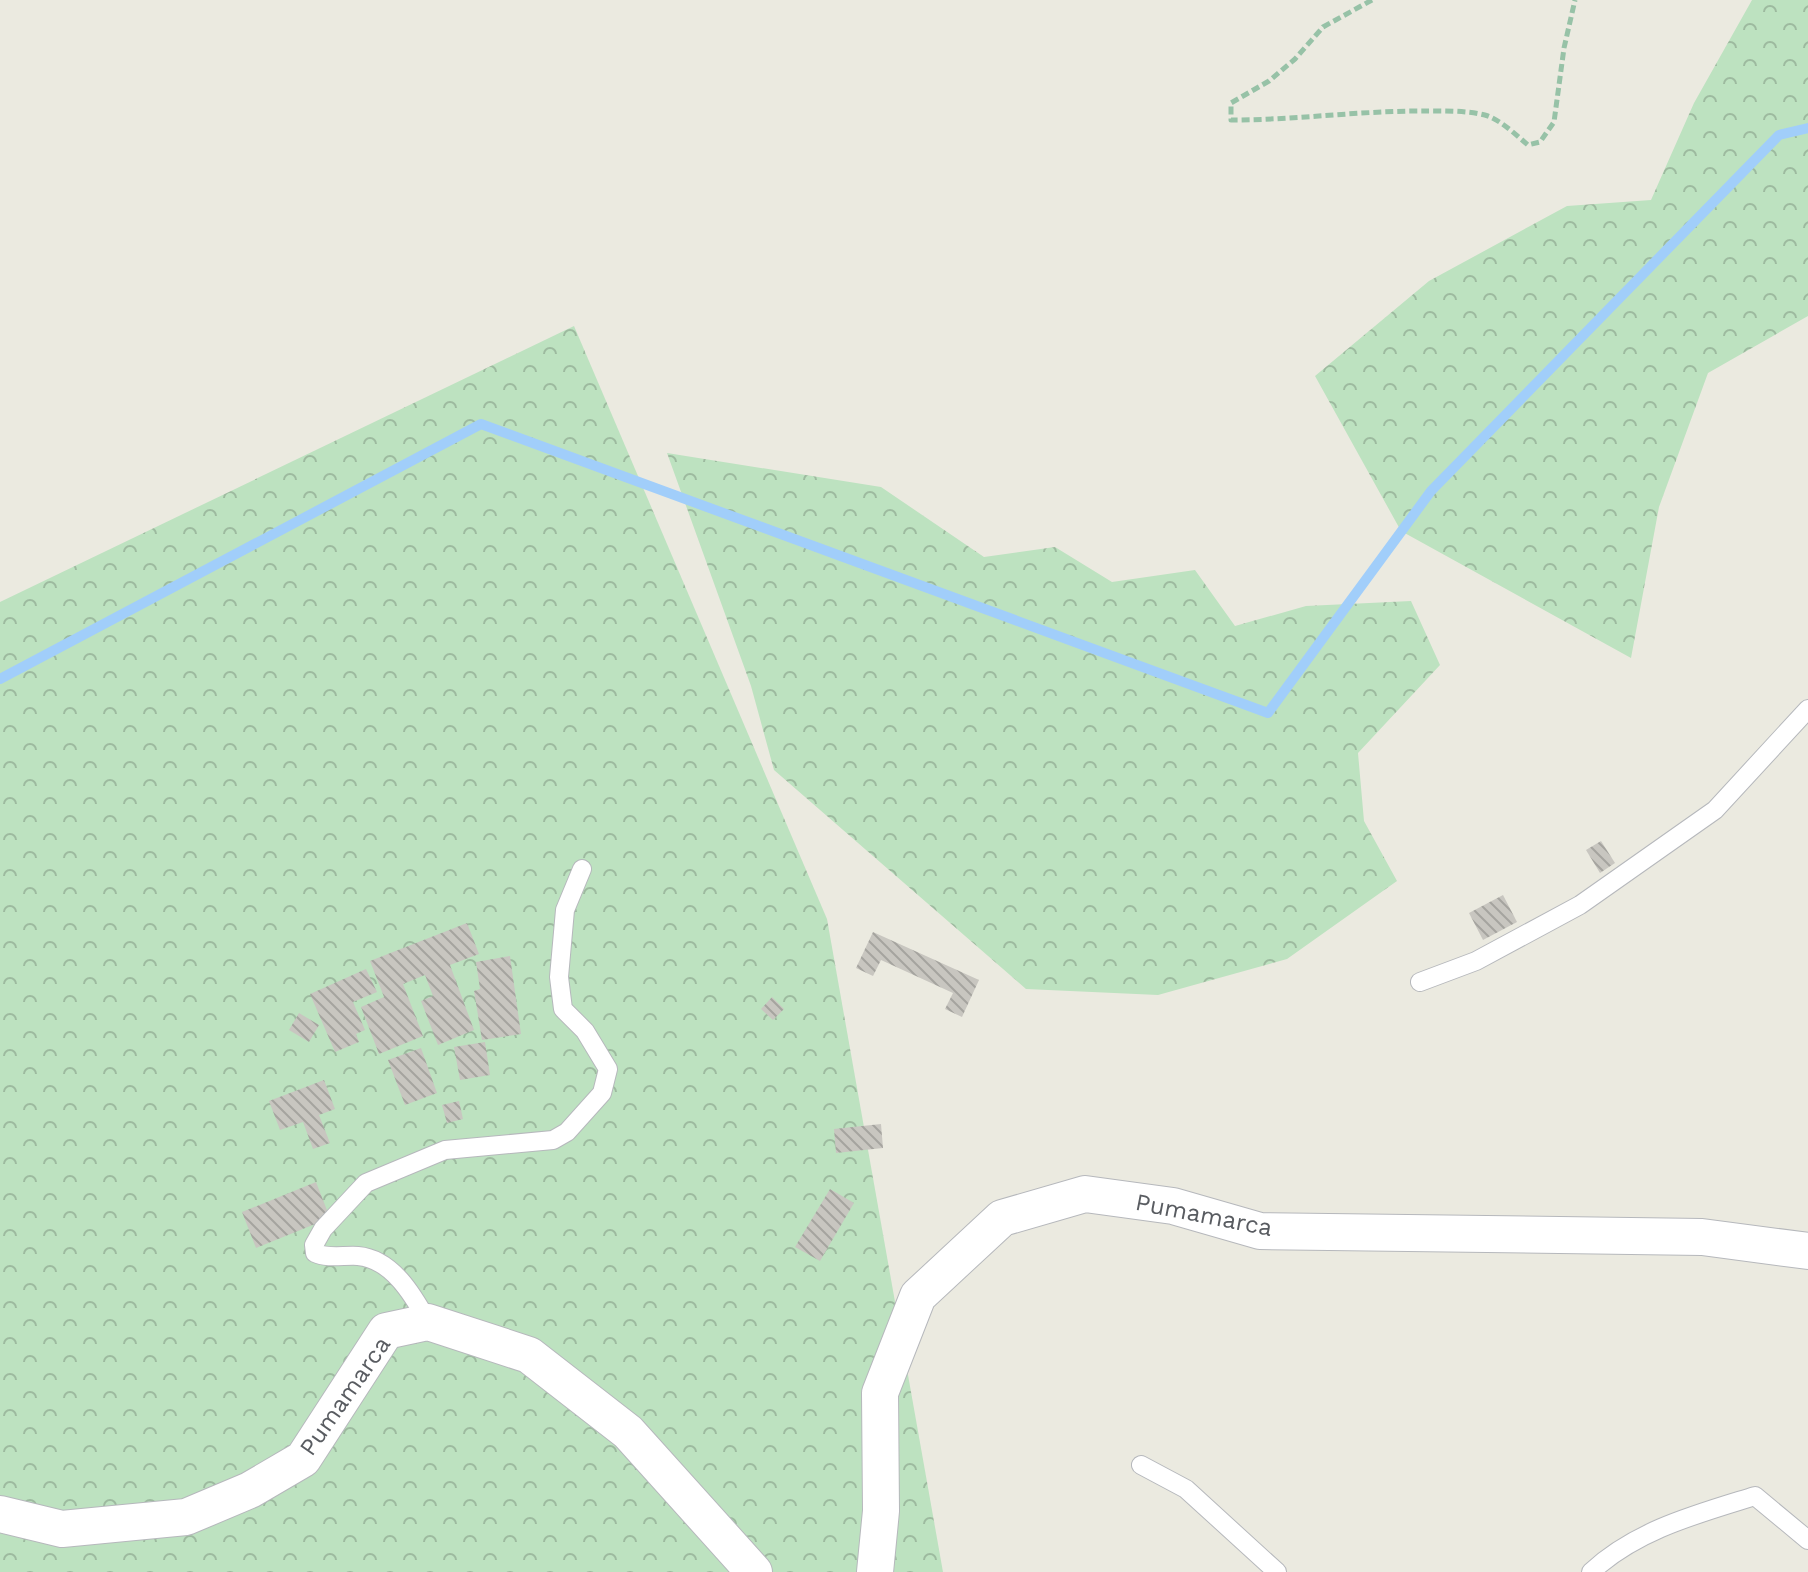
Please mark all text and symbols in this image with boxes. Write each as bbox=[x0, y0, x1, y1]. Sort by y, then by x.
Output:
street label: Pumamarca bbox=[1133, 1188, 1275, 1242]
street label: Pumamarca bbox=[294, 1331, 396, 1461]

